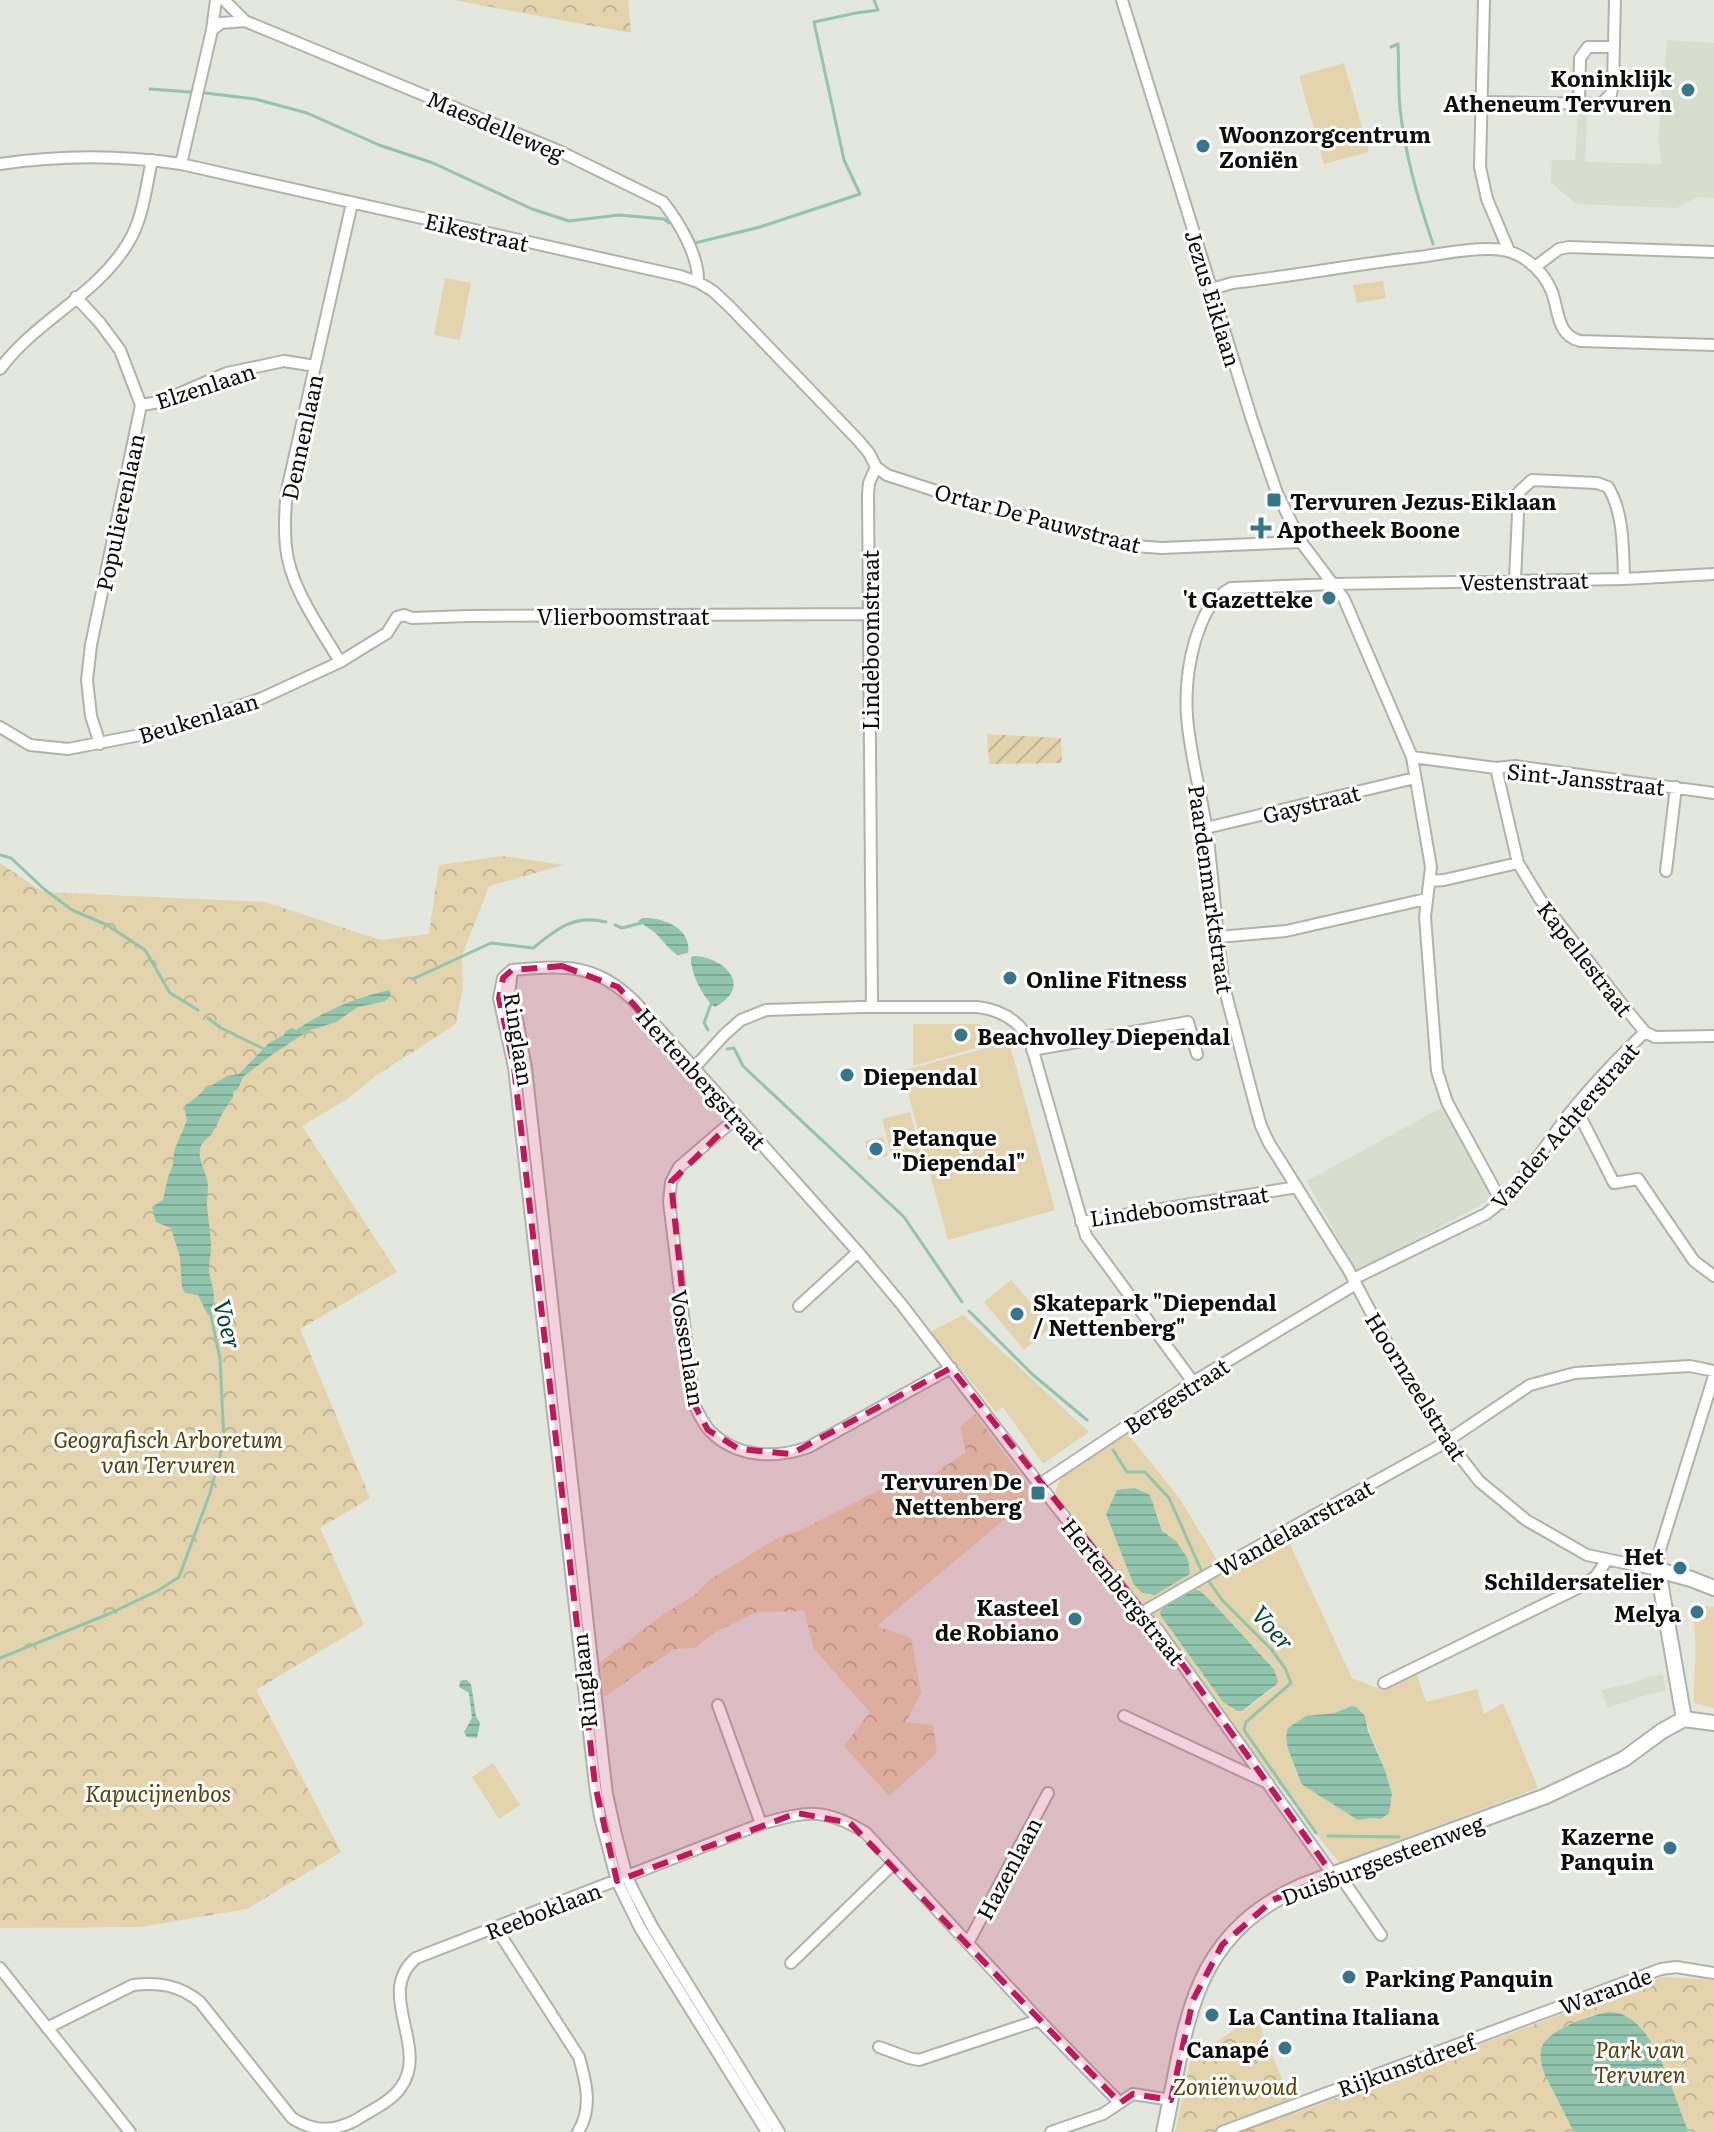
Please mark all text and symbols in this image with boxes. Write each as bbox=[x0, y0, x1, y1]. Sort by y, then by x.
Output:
place label: Koninklijk Atheneum Tervuren bbox=[1444, 61, 1672, 119]
street label: Maesdelleweg bbox=[422, 81, 571, 169]
marker: Koninklijk Atheneum Tervuren bbox=[1679, 81, 1697, 99]
place label: Woonzorgcentrum Zoniën bbox=[1219, 117, 1431, 175]
marker: Woonzorgcentrum Zoniën bbox=[1194, 137, 1212, 155]
street label: Eikestraat bbox=[422, 203, 533, 259]
street label: Jezus Eiklaan bbox=[1177, 225, 1251, 371]
street label: Elzenlaan bbox=[151, 353, 259, 417]
street label: Dennenlaan bbox=[272, 371, 330, 503]
street label: Populierenlaan bbox=[86, 430, 152, 594]
street label: Ortar De Pauwstraat bbox=[931, 474, 1145, 560]
place label: Tervuren Jezus-Eiklaan bbox=[1290, 484, 1557, 517]
marker: Tervuren Jezus-Eiklaan bbox=[1265, 491, 1283, 509]
place label: Apotheek Boone bbox=[1277, 512, 1460, 545]
marker: Apotheek Boone bbox=[1252, 519, 1270, 537]
street label: Lindeboomstraat bbox=[853, 550, 886, 730]
street label: Vestenstraat bbox=[1459, 562, 1589, 598]
place label: 't Gazetteke bbox=[1183, 582, 1313, 615]
marker: 't Gazetteke bbox=[1320, 589, 1338, 607]
street label: Vlierboomstraat bbox=[537, 599, 709, 632]
street label: Beukenlaan bbox=[134, 683, 262, 751]
street label: Sint-Jansstraat bbox=[1505, 753, 1667, 803]
street label: Gaystraat bbox=[1259, 775, 1364, 831]
street label: Paardenmarktstraat bbox=[1181, 782, 1243, 996]
street label: Kapellestraat bbox=[1530, 893, 1642, 1023]
place label: Online Fitness bbox=[1026, 962, 1187, 995]
marker: Online Fitness bbox=[1001, 969, 1019, 987]
street label: Ringlaan bbox=[496, 989, 544, 1089]
street label: Hertenbergstraat bbox=[629, 1000, 775, 1156]
place label: Beachvolley Diependal bbox=[977, 1019, 1230, 1052]
marker: Beachvolley Diependal bbox=[952, 1026, 970, 1044]
street label: Vander Achterstraat bbox=[1482, 1034, 1646, 1216]
place label: Diependal bbox=[863, 1059, 977, 1092]
marker: Diependal bbox=[838, 1066, 856, 1084]
place label: Petanque "Diependal" bbox=[892, 1120, 1025, 1178]
marker: Petanque "Diependal" bbox=[867, 1140, 885, 1158]
street label: Lindeboomstraat bbox=[1087, 1176, 1271, 1234]
place label: Skatepark "Diependal / Nettenberg" bbox=[1033, 1285, 1277, 1343]
street label: Vossenlaan bbox=[663, 1287, 715, 1409]
water label: Voer bbox=[206, 1296, 252, 1352]
marker: Skatepark "Diependal / Nettenberg" bbox=[1008, 1305, 1026, 1323]
street label: Hoornzeelstraat bbox=[1358, 1305, 1476, 1467]
street label: Bergestraat bbox=[1117, 1349, 1235, 1441]
park label: Geografisch Arboretum van Tervuren bbox=[53, 1422, 283, 1480]
place label: Tervuren De Nettenberg bbox=[881, 1464, 1023, 1522]
street label: Wandelaarstraat bbox=[1209, 1470, 1379, 1584]
marker: Tervuren De Nettenberg bbox=[1029, 1484, 1047, 1502]
street label: Hertenbergstraat bbox=[1054, 1510, 1194, 1672]
place label: Het Schildersatelier bbox=[1484, 1539, 1664, 1597]
marker: Het Schildersatelier bbox=[1671, 1559, 1689, 1577]
place label: Kasteel de Robiano bbox=[935, 1590, 1059, 1648]
place label: Melya bbox=[1614, 1596, 1681, 1629]
water label: Voer bbox=[1244, 1597, 1304, 1657]
marker: Melya bbox=[1688, 1603, 1706, 1621]
marker: Kasteel de Robiano bbox=[1066, 1610, 1084, 1628]
street label: Ringlaan bbox=[562, 1632, 604, 1730]
park label: Kapucijnenbos bbox=[85, 1776, 231, 1809]
street label: Duisburgsesteenweg bbox=[1276, 1805, 1489, 1913]
street label: Hazenlaan bbox=[967, 1811, 1049, 1925]
place label: Kazerne Panquin bbox=[1560, 1819, 1654, 1877]
marker: Kazerne Panquin bbox=[1661, 1839, 1679, 1857]
street label: Reeboklaan bbox=[480, 1873, 606, 1947]
street label: Warande bbox=[1554, 1958, 1656, 2022]
place label: Parking Panquin bbox=[1365, 1961, 1553, 1994]
marker: Parking Panquin bbox=[1340, 1968, 1358, 1986]
place label: La Cantina Italiana bbox=[1228, 1999, 1440, 2032]
marker: La Cantina Italiana bbox=[1203, 2006, 1221, 2024]
street label: Rijkunstdreef bbox=[1332, 2023, 1481, 2104]
place label: Canapé bbox=[1186, 2032, 1269, 2065]
park label: Park van Tervuren bbox=[1594, 2032, 1686, 2090]
marker: Canapé bbox=[1276, 2039, 1294, 2057]
park label: Zoniënwoud bbox=[1172, 2069, 1298, 2102]

